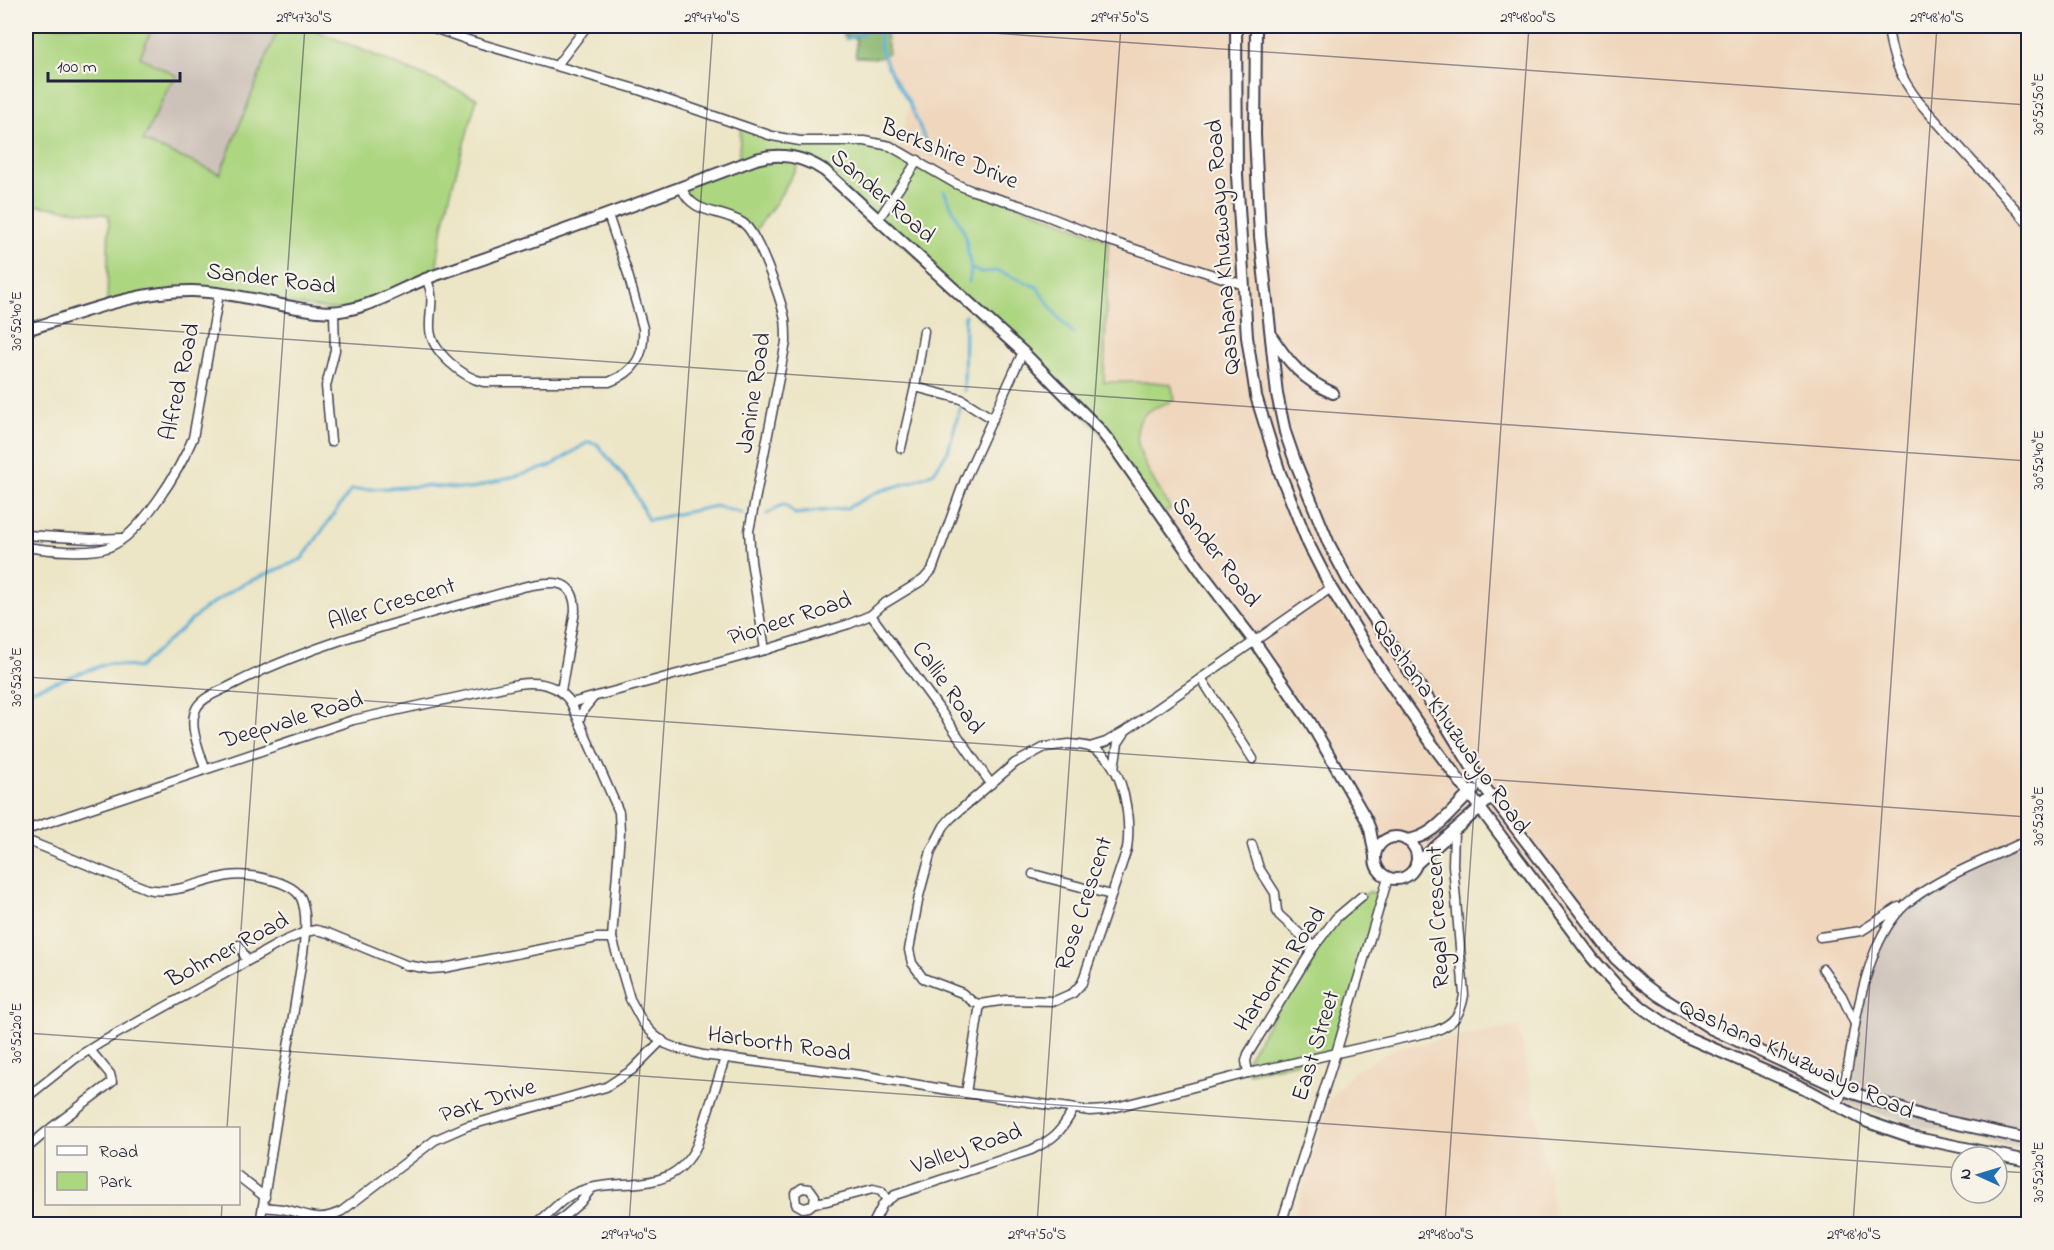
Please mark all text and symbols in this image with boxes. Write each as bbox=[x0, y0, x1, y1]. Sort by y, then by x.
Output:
text: 29°47'30"S bbox=[276, 7, 332, 29]
text: 29°47'40"S bbox=[684, 7, 740, 29]
text: 29°47'50"S bbox=[1091, 7, 1149, 29]
text: 29°48'00"S bbox=[1500, 7, 1556, 29]
text: 29°48'10"S bbox=[1910, 7, 1964, 29]
scale bar bbox=[48, 45, 180, 83]
text: 100 m bbox=[57, 55, 97, 81]
text: 30°52'50"E bbox=[2028, 73, 2050, 135]
street label: Berkshire Drive bbox=[874, 110, 1024, 200]
street label: Qashana Khuzwayo Road bbox=[1198, 118, 1251, 376]
street label: Sander Road bbox=[821, 141, 943, 253]
street label: Sander Road bbox=[204, 255, 338, 305]
text: 30°52'40"E bbox=[6, 291, 28, 351]
street label: Alfred Road bbox=[151, 320, 211, 444]
street label: Janine Road bbox=[728, 330, 782, 456]
text: 30°52'40"E bbox=[2028, 430, 2050, 490]
street label: Sander Road bbox=[1162, 491, 1268, 616]
street label: Aller Crescent bbox=[324, 569, 460, 641]
street label: Pioneer Road bbox=[724, 583, 857, 656]
street label: Qashana Khuzwayo Road bbox=[1361, 612, 1538, 843]
street label: Callie Road bbox=[902, 634, 992, 742]
text: 30°52'30"E bbox=[6, 647, 28, 707]
street label: Deepvale Road bbox=[215, 683, 368, 760]
text: 30°52'30"E bbox=[2028, 786, 2050, 846]
street label: Rose Crescent bbox=[1047, 832, 1123, 976]
street label: Regal Crescent bbox=[1418, 845, 1460, 989]
street label: Harborth Road bbox=[1226, 900, 1336, 1040]
street label: Bohmer Road bbox=[160, 904, 296, 998]
street label: East Street bbox=[1284, 986, 1350, 1106]
street label: Qashana Khuzwayo Road bbox=[1672, 990, 1920, 1131]
text: 30°52'20"E bbox=[6, 1003, 28, 1063]
street label: Harborth Road bbox=[705, 1018, 854, 1072]
street label: Park Drive bbox=[435, 1070, 541, 1134]
street label: Valley Road bbox=[906, 1115, 1028, 1186]
legend bbox=[45, 1127, 240, 1205]
text: Road bbox=[99, 1140, 138, 1166]
text: 30°52'20"E bbox=[2028, 1142, 2050, 1202]
north arrow bbox=[1949, 1145, 2009, 1205]
text: N bbox=[1954, 1168, 1978, 1180]
text: Park bbox=[99, 1170, 132, 1196]
text: 29°47'40"S bbox=[601, 1224, 657, 1246]
text: 29°47'50"S bbox=[1008, 1224, 1066, 1246]
text: 29°48'00"S bbox=[1418, 1224, 1474, 1246]
text: 29°48'10"S bbox=[1827, 1224, 1881, 1246]

